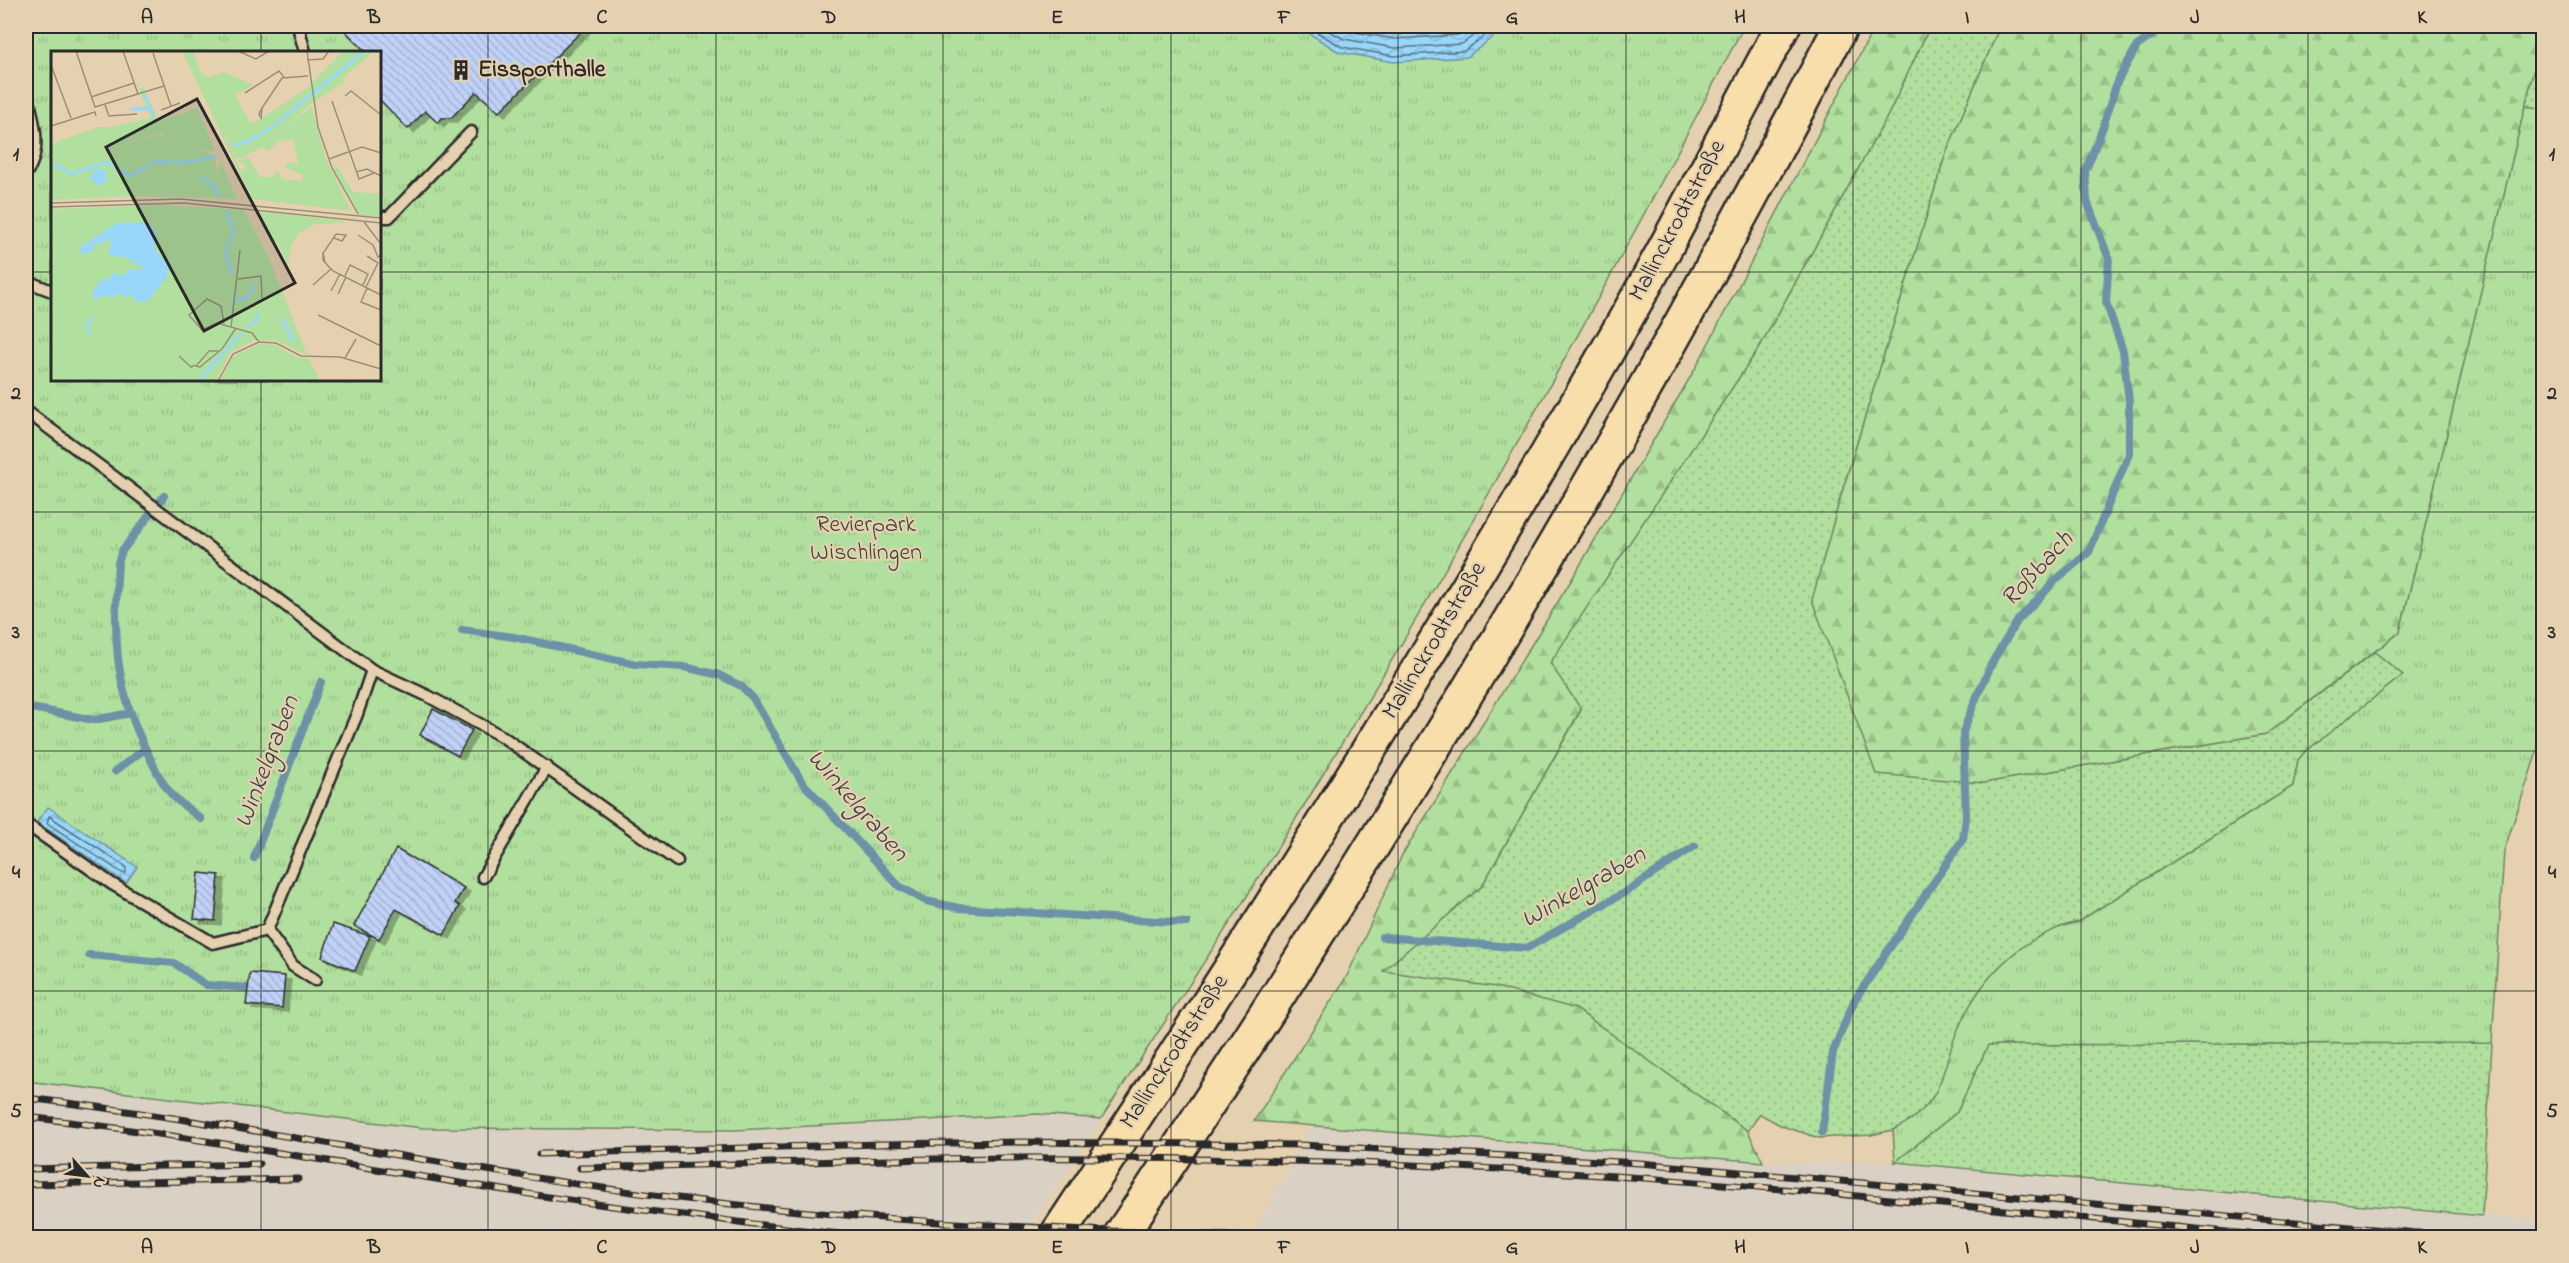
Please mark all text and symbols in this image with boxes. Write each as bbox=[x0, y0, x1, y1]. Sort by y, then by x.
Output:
text: A bbox=[141, 4, 153, 33]
text: B bbox=[366, 4, 381, 33]
text: C bbox=[597, 4, 608, 33]
text: D bbox=[821, 4, 836, 33]
text: E bbox=[1051, 4, 1063, 33]
text: F bbox=[1277, 4, 1291, 33]
text: G bbox=[1506, 4, 1519, 33]
text: H bbox=[1734, 4, 1746, 33]
text: I bbox=[1965, 4, 1970, 33]
text: J bbox=[2190, 4, 2200, 33]
text: K bbox=[2417, 4, 2428, 33]
inset map bbox=[51, 51, 381, 381]
place label: Eissporthalle bbox=[478, 53, 607, 88]
building icon: Eissporthalle bbox=[449, 58, 473, 82]
street label: Mallinckrodtstraße bbox=[1621, 134, 1735, 308]
text: 1 bbox=[13, 141, 20, 170]
text: 1 bbox=[2549, 141, 2556, 170]
text: 2 bbox=[10, 380, 21, 409]
text: 2 bbox=[2546, 380, 2557, 409]
park label: Revierpark Wischlingen bbox=[810, 508, 922, 571]
water label: Roßbach bbox=[1993, 523, 2084, 617]
street label: Mallinckrodtstraße bbox=[1374, 555, 1496, 726]
text: 3 bbox=[11, 619, 20, 648]
text: 3 bbox=[2547, 619, 2556, 648]
water label: Winkelgraben bbox=[225, 690, 311, 833]
water label: Winkelgraben bbox=[797, 741, 917, 872]
water label: Winkelgraben bbox=[1515, 836, 1654, 939]
text: 4 bbox=[12, 859, 21, 888]
text: 4 bbox=[2548, 859, 2557, 888]
street label: Mallinckrodtstraße bbox=[1112, 967, 1238, 1136]
text: 5 bbox=[10, 1098, 22, 1127]
text: 5 bbox=[2546, 1098, 2558, 1127]
north arrow bbox=[57, 1146, 117, 1206]
text: N bbox=[85, 1172, 112, 1193]
text: A bbox=[141, 1234, 153, 1263]
text: B bbox=[366, 1234, 381, 1263]
text: C bbox=[597, 1234, 608, 1263]
text: D bbox=[821, 1234, 836, 1263]
text: E bbox=[1051, 1234, 1063, 1263]
text: F bbox=[1277, 1234, 1291, 1263]
text: G bbox=[1506, 1234, 1519, 1263]
text: H bbox=[1734, 1234, 1746, 1263]
text: I bbox=[1965, 1234, 1970, 1263]
text: J bbox=[2190, 1234, 2200, 1263]
text: K bbox=[2417, 1234, 2428, 1263]

